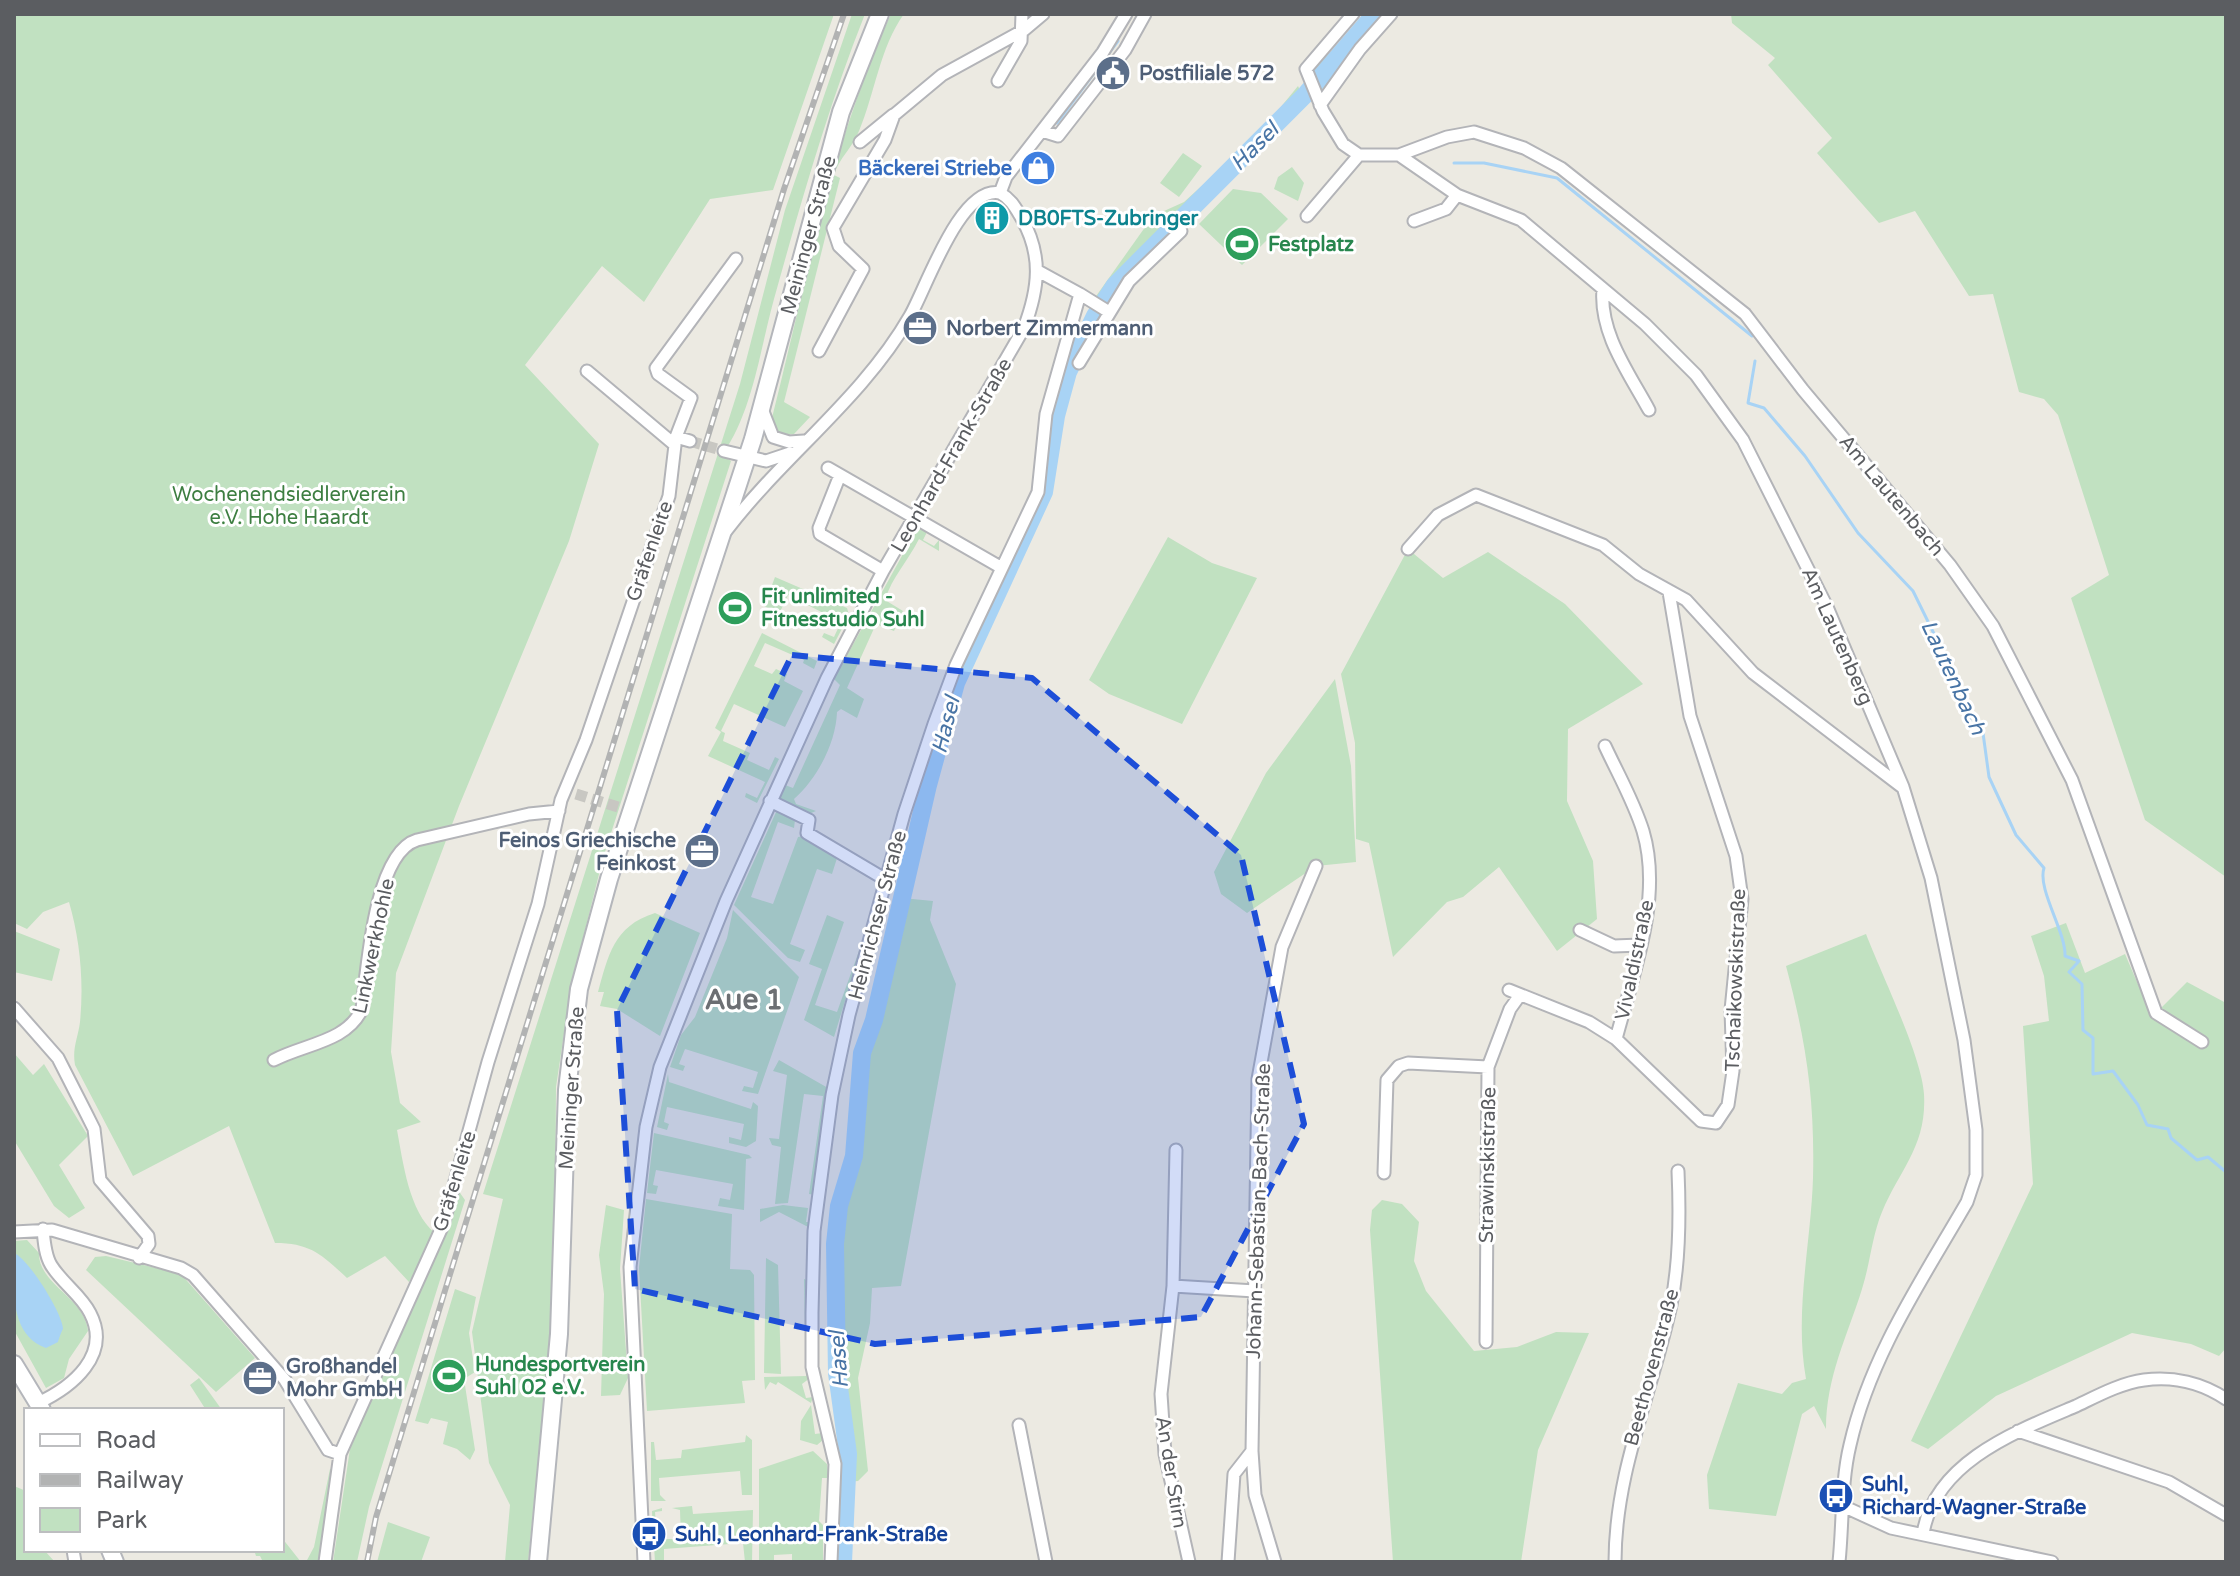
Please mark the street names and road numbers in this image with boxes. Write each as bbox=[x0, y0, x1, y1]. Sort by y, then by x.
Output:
street label: Meininger Straße bbox=[776, 153, 842, 317]
street label: Leonhard-Frank-Straße bbox=[886, 354, 1017, 557]
street label: Am Lautenbach bbox=[1834, 430, 1949, 561]
street label: Gräfenleite bbox=[622, 498, 678, 605]
street label: Am Lautenberg bbox=[1796, 564, 1878, 709]
street label: Heinrichser Straße bbox=[844, 828, 912, 1003]
street label: Linkwerkhohle bbox=[348, 876, 400, 1016]
street label: Tschaikowskistraße bbox=[1721, 888, 1751, 1072]
street label: Vivaldistraße bbox=[1611, 898, 1659, 1023]
street label: Meininger Straße bbox=[554, 1006, 590, 1170]
street label: Johann-Sebastian-Bach-Straße bbox=[1242, 1063, 1276, 1359]
street label: Strawinskistraße bbox=[1475, 1087, 1501, 1243]
street label: Gräfenleite bbox=[428, 1128, 482, 1235]
street label: Beethovenstraße bbox=[1619, 1286, 1684, 1448]
street label: An der Stirn bbox=[1150, 1414, 1192, 1530]

